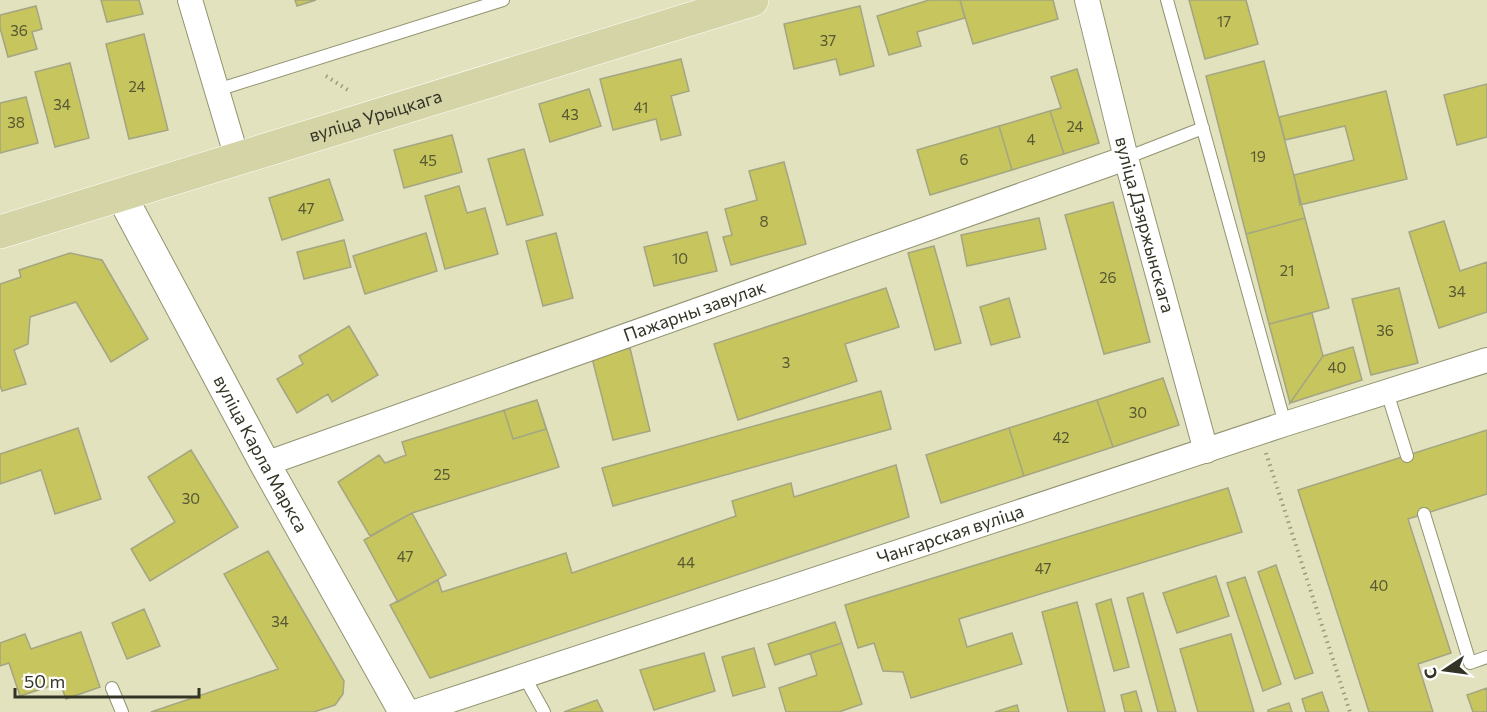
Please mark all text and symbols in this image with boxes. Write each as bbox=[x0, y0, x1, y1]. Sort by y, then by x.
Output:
house number: 17 bbox=[1217, 12, 1231, 30]
house number: 36 bbox=[10, 21, 28, 39]
house number: 37 bbox=[820, 31, 836, 49]
house number: 24 bbox=[128, 77, 146, 95]
street label: вуліца Урыцкага bbox=[306, 84, 444, 146]
house number: 34 bbox=[53, 95, 71, 113]
house number: 41 bbox=[634, 98, 648, 116]
house number: 43 bbox=[561, 105, 579, 123]
house number: 38 bbox=[7, 113, 25, 131]
house number: 24 bbox=[1066, 117, 1084, 135]
house number: 4 bbox=[1027, 130, 1036, 148]
street label: вуліца Дзяржынскага bbox=[1111, 134, 1180, 315]
house number: 19 bbox=[1250, 147, 1266, 165]
house number: 6 bbox=[959, 150, 969, 168]
house number: 45 bbox=[419, 151, 437, 169]
house number: 47 bbox=[298, 199, 314, 217]
house number: 8 bbox=[759, 212, 769, 230]
house number: 10 bbox=[672, 249, 688, 267]
house number: 21 bbox=[1280, 261, 1294, 279]
house number: 26 bbox=[1099, 268, 1117, 286]
street label: Пажарны завулак bbox=[620, 275, 769, 346]
house number: 34 bbox=[1448, 282, 1466, 300]
house number: 36 bbox=[1376, 321, 1394, 339]
house number: 3 bbox=[782, 353, 790, 371]
house number: 40 bbox=[1328, 358, 1346, 376]
street label: вуліца Карла Маркса bbox=[209, 371, 313, 536]
house number: 30 bbox=[1129, 403, 1147, 421]
house number: 42 bbox=[1052, 428, 1070, 446]
house number: 25 bbox=[434, 465, 450, 483]
house number: 30 bbox=[182, 489, 200, 507]
street label: Чангарская вуліца bbox=[874, 499, 1026, 568]
house number: 47 bbox=[397, 547, 413, 565]
house number: 44 bbox=[677, 553, 695, 571]
house number: 47 bbox=[1035, 559, 1051, 577]
house number: 40 bbox=[1370, 576, 1388, 594]
house number: 34 bbox=[271, 612, 289, 630]
north arrow bbox=[1415, 640, 1475, 700]
scale bar bbox=[15, 661, 200, 699]
text: С bbox=[1419, 666, 1440, 681]
text: 50 m bbox=[24, 670, 65, 692]

